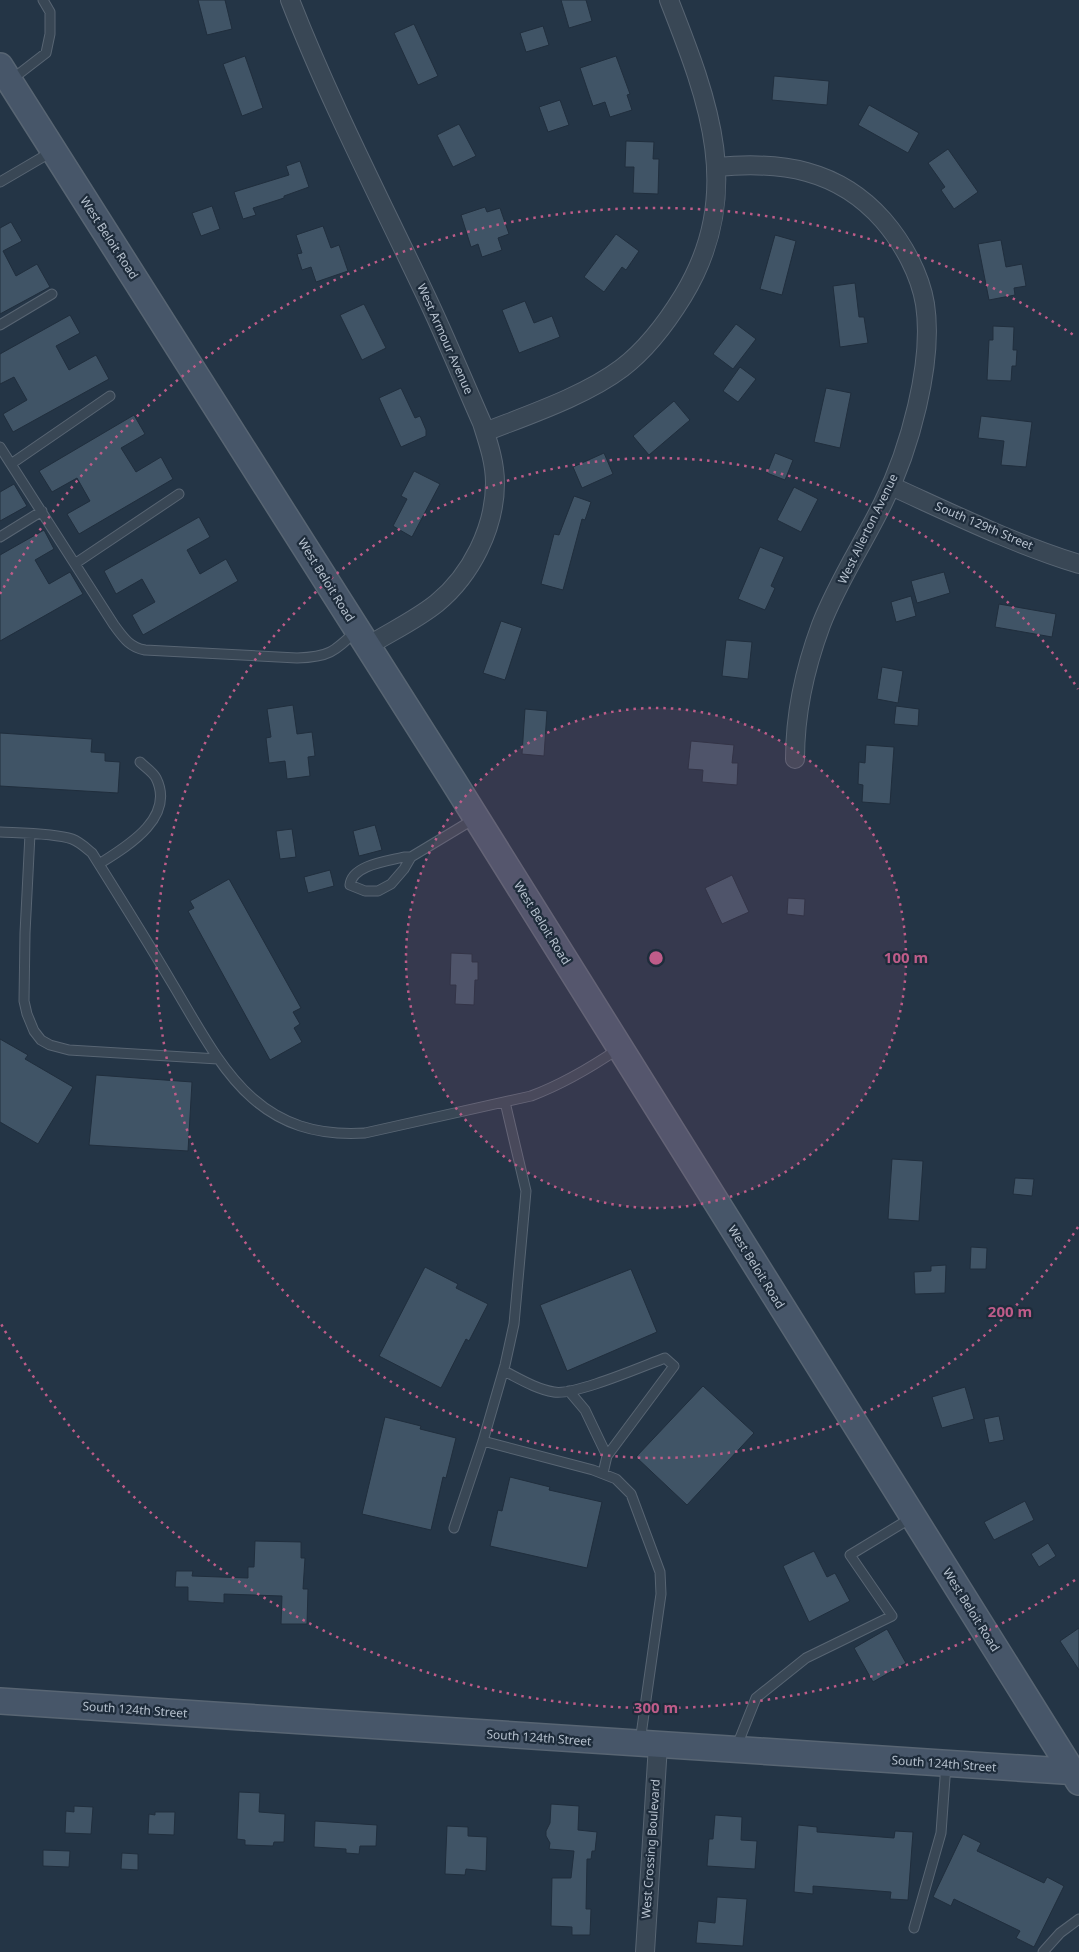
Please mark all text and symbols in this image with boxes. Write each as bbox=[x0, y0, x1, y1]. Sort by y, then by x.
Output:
street label: West Beloit Road bbox=[76, 193, 142, 282]
street label: West Armour Avenue bbox=[413, 281, 478, 397]
street label: West Allerton Avenue bbox=[833, 471, 902, 587]
street label: South 129th Street bbox=[932, 497, 1036, 554]
street label: West Beloit Road bbox=[294, 535, 359, 625]
street label: West Beloit Road bbox=[510, 878, 575, 968]
text: 100 m bbox=[884, 947, 928, 967]
centre of rings bbox=[647, 949, 665, 967]
street label: West Beloit Road bbox=[724, 1222, 789, 1312]
text: 200 m bbox=[988, 1301, 1032, 1321]
street label: West Beloit Road bbox=[939, 1565, 1004, 1655]
street label: South 124th Street bbox=[82, 1697, 189, 1722]
text: 300 m bbox=[634, 1697, 678, 1717]
street label: South 124th Street bbox=[486, 1725, 593, 1750]
street label: South 124th Street bbox=[891, 1751, 998, 1776]
street label: West Crossing Boulevard bbox=[637, 1779, 664, 1919]

